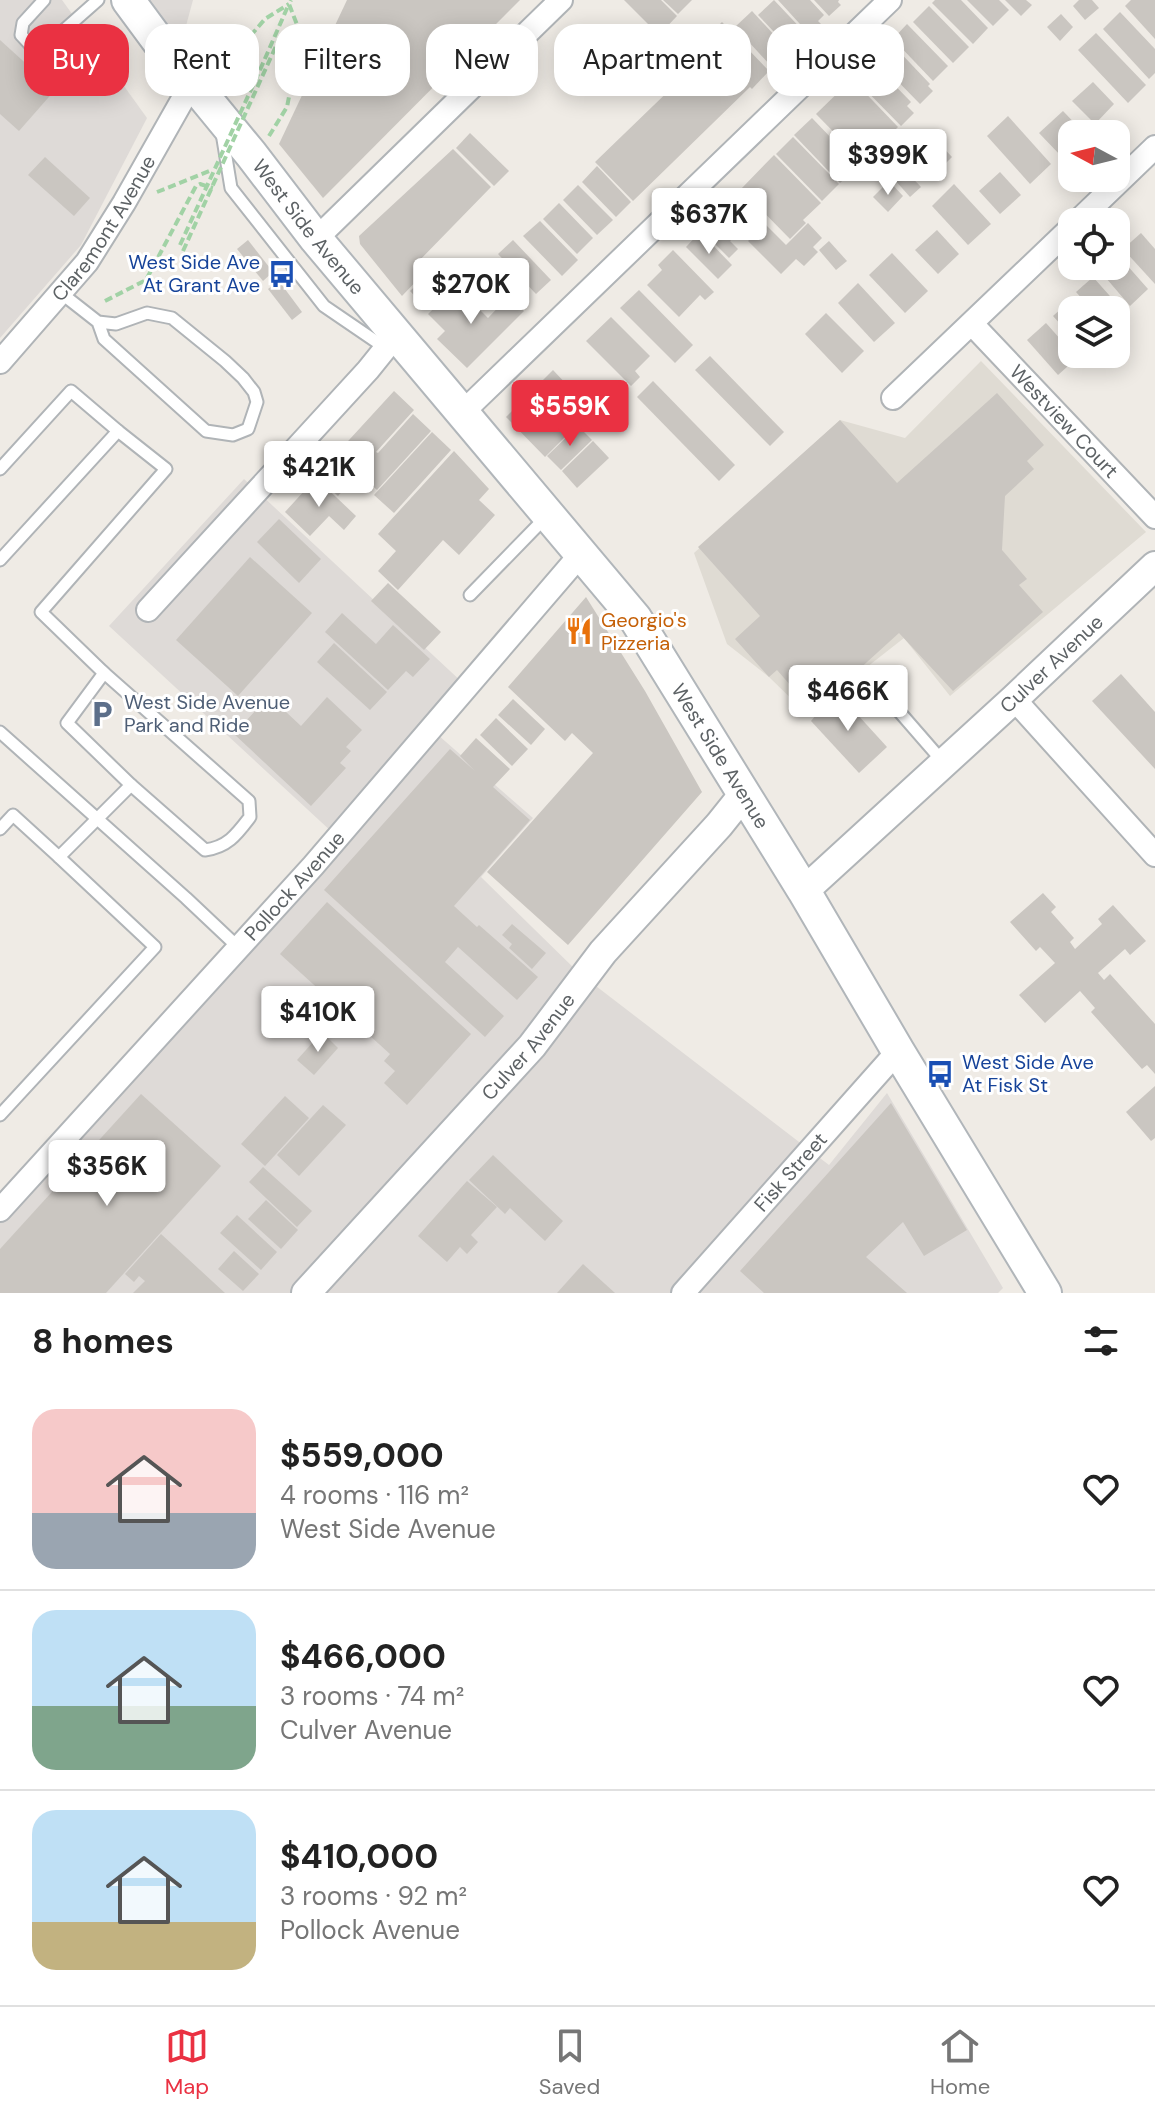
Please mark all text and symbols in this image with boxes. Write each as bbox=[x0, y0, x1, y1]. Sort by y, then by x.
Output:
chip: Buy bbox=[24, 24, 129, 96]
chip: Rent bbox=[145, 24, 259, 96]
chip: Filters bbox=[275, 24, 410, 96]
chip: New bbox=[426, 24, 538, 96]
chip: Apartment bbox=[554, 24, 751, 96]
chip: House bbox=[767, 24, 904, 96]
north arrow bbox=[1058, 120, 1130, 192]
map controls bbox=[1058, 120, 1130, 368]
pin: $399K bbox=[832, 129, 944, 197]
text: $399K bbox=[848, 138, 928, 172]
street label: Claremont Avenue bbox=[46, 150, 161, 307]
street label: West Side Avenue bbox=[247, 154, 370, 300]
pin: $637K bbox=[653, 188, 765, 256]
text: $637K bbox=[670, 197, 748, 231]
button: locate bbox=[1058, 208, 1130, 280]
place label: West Side Ave At Grant Ave bbox=[128, 249, 260, 298]
pin: $270K bbox=[415, 258, 527, 326]
bus stop icon: West Side Ave At Grant Ave bbox=[267, 259, 297, 289]
text: $270K bbox=[431, 267, 511, 301]
button: layers bbox=[1058, 296, 1130, 368]
street label: Westview Court bbox=[1004, 359, 1124, 484]
pin: $559K bbox=[514, 380, 626, 448]
text: $559K bbox=[530, 389, 610, 423]
pin: $421K bbox=[263, 441, 375, 509]
text: $421K bbox=[282, 450, 356, 484]
place label: Georgio's Pizzeria bbox=[601, 607, 687, 656]
street label: Culver Avenue bbox=[994, 609, 1109, 719]
restaurant icon: Georgio's Pizzeria bbox=[564, 616, 594, 646]
pin: $466K bbox=[792, 665, 904, 733]
text: $466K bbox=[807, 674, 889, 708]
street label: West Side Avenue bbox=[666, 679, 775, 834]
place label: West Side Avenue Park and Ride bbox=[124, 689, 290, 738]
parking icon: West Side Avenue Park and Ride bbox=[87, 699, 117, 729]
street label: Pollock Avenue bbox=[239, 825, 350, 946]
pin: $410K bbox=[262, 986, 374, 1054]
street label: Culver Avenue bbox=[476, 988, 581, 1106]
text: $410K bbox=[279, 995, 357, 1029]
place label: West Side Ave At Fisk St bbox=[962, 1049, 1094, 1098]
bus stop icon: West Side Ave At Fisk St bbox=[925, 1059, 955, 1089]
street label: Fisk Street bbox=[748, 1127, 833, 1217]
pin: $356K bbox=[51, 1140, 163, 1208]
text: $356K bbox=[66, 1149, 148, 1183]
text: 8 homes bbox=[32, 1319, 174, 1364]
icon: filters bbox=[1079, 1319, 1123, 1363]
text: $559,000 bbox=[280, 1433, 444, 1478]
icon: home bbox=[96, 1441, 192, 1537]
icon: heart bbox=[1079, 1467, 1123, 1511]
text: 4 rooms · 116 m² bbox=[280, 1478, 469, 1512]
text: West Side Avenue bbox=[280, 1512, 496, 1546]
text: $466,000 bbox=[280, 1634, 446, 1679]
icon: home bbox=[96, 1642, 192, 1738]
icon: heart bbox=[1079, 1668, 1123, 1712]
text: 3 rooms · 74 m² bbox=[280, 1679, 464, 1713]
text: Culver Avenue bbox=[280, 1713, 452, 1747]
text: $410,000 bbox=[280, 1834, 438, 1879]
icon: home bbox=[96, 1842, 192, 1938]
icon: heart bbox=[1079, 1868, 1123, 1912]
text: 3 rooms · 92 m² bbox=[280, 1879, 467, 1913]
text: Pollock Avenue bbox=[280, 1913, 460, 1947]
tab: Map bbox=[165, 2024, 209, 2101]
tab: Saved bbox=[539, 2024, 600, 2101]
tab: Home bbox=[930, 2024, 990, 2101]

